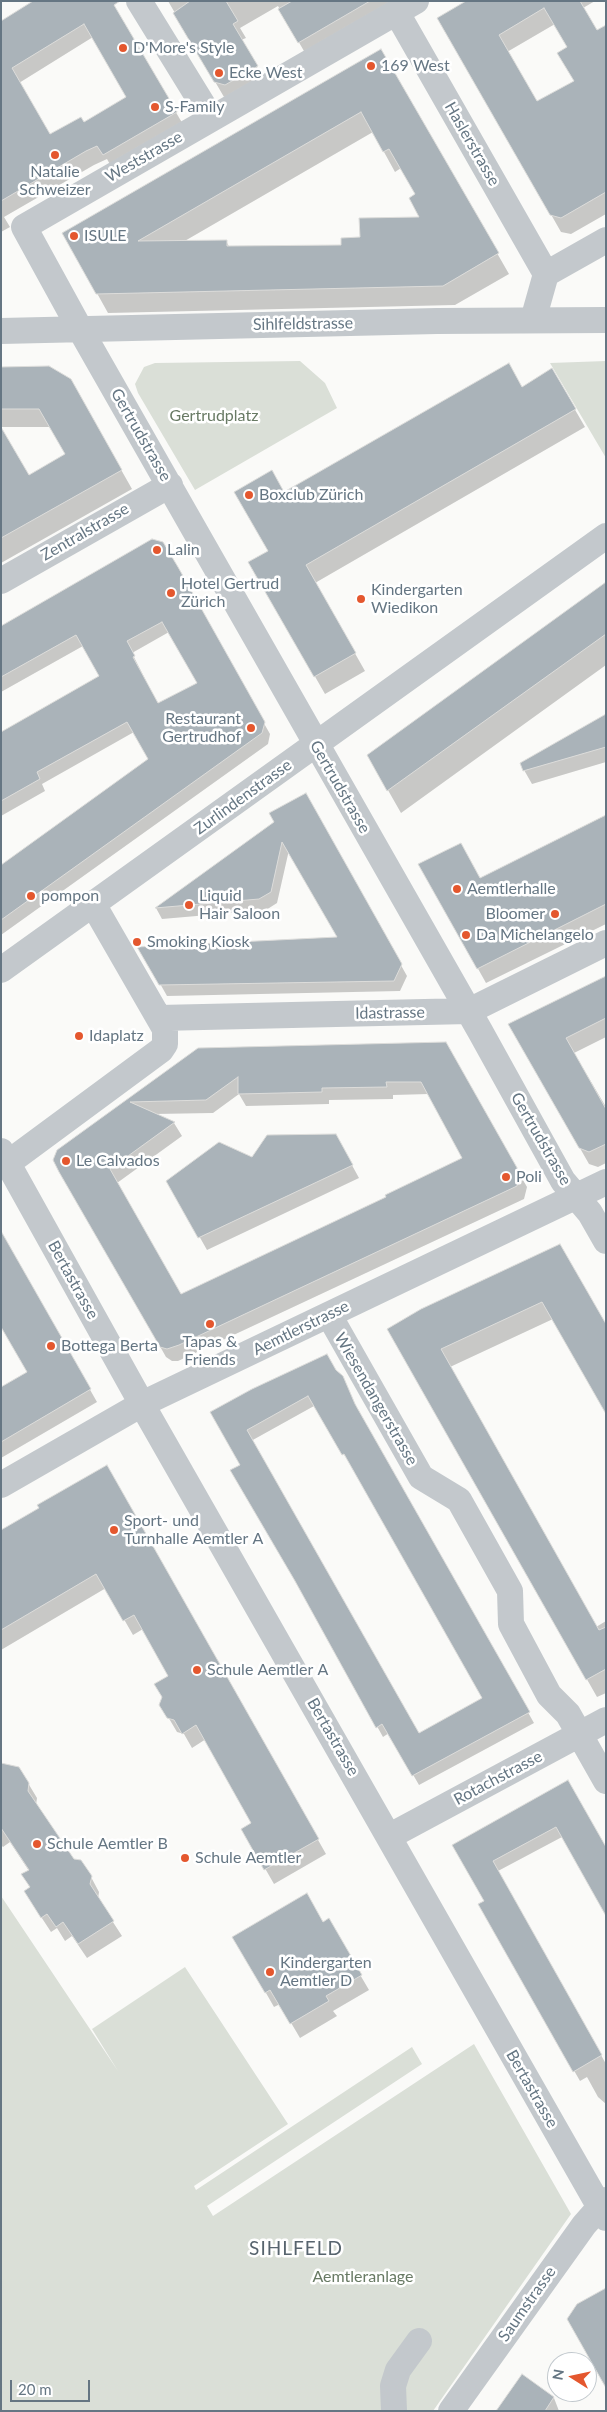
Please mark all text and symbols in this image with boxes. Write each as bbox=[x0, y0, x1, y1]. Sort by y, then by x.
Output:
place label: D'More's Style bbox=[133, 38, 234, 58]
marker: D'More's Style bbox=[117, 42, 129, 54]
place label: 169 West bbox=[381, 56, 450, 76]
marker: 169 West bbox=[365, 60, 377, 72]
place label: Ecke West bbox=[229, 63, 302, 83]
marker: Ecke West bbox=[213, 67, 225, 79]
place label: S-Family bbox=[165, 97, 225, 117]
street label: Haslerstrasse bbox=[440, 99, 504, 189]
marker: S-Family bbox=[149, 101, 161, 113]
street label: Weststrasse bbox=[102, 127, 186, 187]
marker: Natalie Schweizer bbox=[49, 149, 61, 161]
place label: Natalie Schweizer bbox=[19, 162, 91, 200]
place label: ISULE bbox=[84, 226, 126, 246]
marker: ISULE bbox=[68, 230, 80, 242]
street label: Sihlfeldstrasse bbox=[253, 314, 353, 334]
street label: Gertrudstrasse bbox=[107, 385, 175, 485]
park label: Gertrudplatz bbox=[170, 406, 258, 426]
place label: Boxclub Zürich bbox=[259, 485, 363, 505]
marker: Boxclub Zürich bbox=[243, 489, 255, 501]
street label: Zentralstrasse bbox=[38, 499, 132, 565]
place label: Lalin bbox=[167, 540, 200, 560]
marker: Lalin bbox=[151, 544, 163, 556]
place label: Hotel Gertrud Zürich bbox=[181, 574, 279, 612]
place label: Kindergarten Wiedikon bbox=[371, 580, 463, 618]
marker: Hotel Gertrud Zürich bbox=[165, 587, 177, 599]
marker: Kindergarten Wiedikon bbox=[355, 593, 367, 605]
place label: Restaurant Gertrudhof bbox=[162, 709, 241, 747]
marker: Restaurant Gertrudhof bbox=[245, 722, 257, 734]
street label: Gertrudstrasse bbox=[306, 737, 374, 837]
street label: Zurlindenstrasse bbox=[191, 755, 295, 839]
place label: Aemtlerhalle bbox=[467, 879, 556, 899]
marker: Aemtlerhalle bbox=[451, 883, 463, 895]
place label: pompon bbox=[41, 886, 99, 906]
place label: Liquid Hair Saloon bbox=[199, 886, 280, 924]
marker: pompon bbox=[25, 890, 37, 902]
marker: Liquid Hair Saloon bbox=[183, 899, 195, 911]
place label: Bloomer bbox=[485, 904, 545, 924]
marker: Bloomer bbox=[549, 908, 561, 920]
place label: Da Michelangelo bbox=[476, 925, 594, 945]
marker: Da Michelangelo bbox=[460, 929, 472, 941]
place label: Smoking Kiosk bbox=[147, 932, 250, 952]
marker: Smoking Kiosk bbox=[131, 936, 143, 948]
street label: Idastrasse bbox=[355, 1003, 425, 1023]
place label: Idaplatz bbox=[89, 1026, 144, 1046]
marker: Idaplatz bbox=[73, 1030, 85, 1042]
street label: Gertrudstrasse bbox=[507, 1089, 575, 1189]
place label: Le Calvados bbox=[76, 1151, 160, 1171]
marker: Le Calvados bbox=[60, 1155, 72, 1167]
place label: Poli bbox=[516, 1167, 542, 1187]
marker: Poli bbox=[500, 1171, 512, 1183]
street label: Bertastrasse bbox=[44, 1237, 102, 1323]
street label: Aemtlerstrasse bbox=[250, 1296, 352, 1360]
marker: Tapas & Friends bbox=[204, 1318, 216, 1330]
street label: Wiesendangerstrasse bbox=[330, 1329, 422, 1469]
place label: Tapas & Friends bbox=[183, 1332, 237, 1370]
place label: Bottega Berta bbox=[61, 1336, 158, 1356]
marker: Bottega Berta bbox=[45, 1340, 57, 1352]
place label: Sport- und Turnhalle Aemtler A bbox=[124, 1511, 263, 1549]
marker: Sport- und Turnhalle Aemtler A bbox=[108, 1524, 120, 1536]
place label: Schule Aemtler A bbox=[207, 1660, 328, 1680]
marker: Schule Aemtler A bbox=[191, 1664, 203, 1676]
street label: Bertastrasse bbox=[303, 1695, 363, 1779]
street label: Rotachstrasse bbox=[451, 1747, 545, 1809]
place label: Schule Aemtler B bbox=[47, 1834, 168, 1854]
marker: Schule Aemtler B bbox=[31, 1838, 43, 1850]
place label: Schule Aemtler bbox=[195, 1848, 301, 1868]
marker: Schule Aemtler bbox=[179, 1852, 191, 1864]
place label: Kindergarten Aemtler D bbox=[280, 1953, 372, 1991]
marker: Kindergarten Aemtler D bbox=[264, 1966, 276, 1978]
street label: Bertastrasse bbox=[502, 2047, 562, 2131]
district label: SIHLFELD bbox=[248, 2238, 344, 2260]
street label: Saumstrasse bbox=[494, 2263, 560, 2345]
park label: Aemtleranlage bbox=[312, 2267, 414, 2287]
north arrow bbox=[547, 2352, 597, 2402]
text: N bbox=[548, 2368, 567, 2381]
scale bar bbox=[12, 2370, 92, 2402]
text: 20 m bbox=[18, 2380, 52, 2398]

